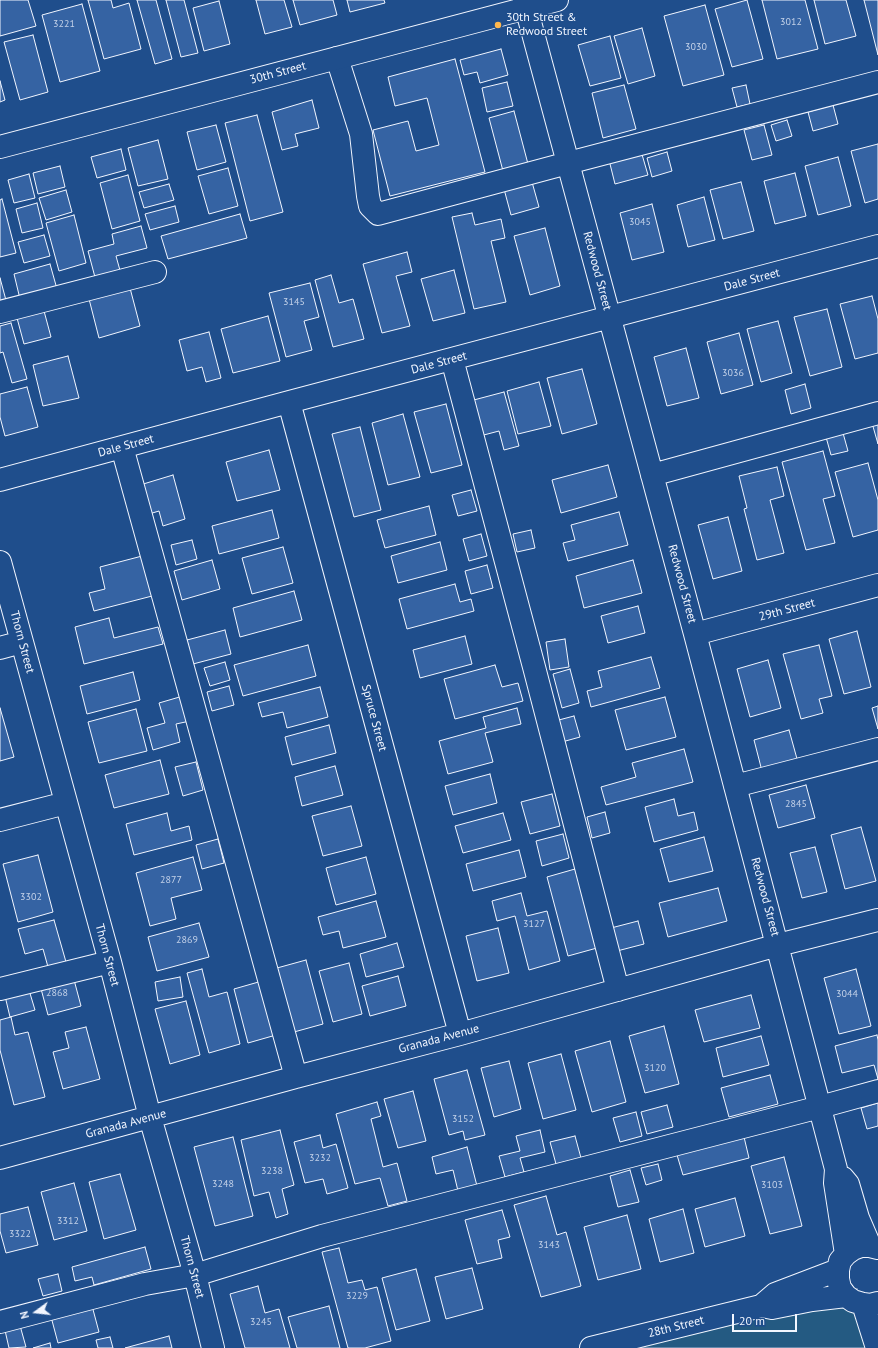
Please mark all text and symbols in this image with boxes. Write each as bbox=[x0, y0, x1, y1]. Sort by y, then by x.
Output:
place label: 30th Street & Redwood Street bbox=[506, 11, 587, 39]
house number: 3012 bbox=[780, 16, 802, 28]
house number: 3221 bbox=[53, 18, 75, 30]
marker: 30th Street & Redwood Street bbox=[493, 20, 503, 30]
house number: 3030 bbox=[685, 41, 707, 53]
street label: 30th Street bbox=[248, 59, 308, 87]
house number: 3045 bbox=[629, 216, 651, 228]
street label: Redwood Street bbox=[580, 230, 614, 312]
street label: Dale Street bbox=[722, 266, 782, 294]
house number: 3145 bbox=[283, 296, 305, 308]
street label: Dale Street bbox=[409, 349, 469, 377]
house number: 3036 bbox=[722, 367, 744, 379]
street label: Dale Street bbox=[96, 432, 156, 460]
street label: Redwood Street bbox=[665, 543, 699, 625]
street label: 29th Street bbox=[757, 596, 817, 624]
street label: Thorn Street bbox=[7, 609, 37, 675]
street label: Spruce Street bbox=[358, 683, 390, 753]
house number: 2845 bbox=[785, 798, 807, 810]
street label: Redwood Street bbox=[748, 856, 782, 938]
house number: 2877 bbox=[160, 874, 182, 886]
house number: 3302 bbox=[20, 891, 42, 903]
house number: 3127 bbox=[523, 918, 545, 930]
street label: Thorn Street bbox=[92, 922, 122, 988]
house number: 2869 bbox=[176, 934, 198, 946]
house number: 2868 bbox=[46, 987, 68, 999]
house number: 3044 bbox=[836, 988, 858, 1000]
street label: Granada Avenue bbox=[397, 1021, 481, 1057]
house number: 3120 bbox=[644, 1062, 666, 1074]
street label: Granada Avenue bbox=[84, 1106, 168, 1142]
house number: 3152 bbox=[452, 1113, 474, 1125]
house number: 3232 bbox=[309, 1152, 331, 1164]
house number: 3238 bbox=[261, 1165, 283, 1177]
house number: 3248 bbox=[212, 1178, 234, 1190]
house number: 3103 bbox=[761, 1179, 783, 1191]
house number: 3312 bbox=[57, 1215, 79, 1227]
house number: 3322 bbox=[9, 1228, 31, 1240]
street label: Thorn Street bbox=[177, 1234, 207, 1300]
house number: 3143 bbox=[538, 1239, 560, 1251]
house number: 3229 bbox=[346, 1290, 368, 1302]
north arrow bbox=[16, 1292, 56, 1332]
scale bar bbox=[734, 1306, 799, 1332]
text: N bbox=[17, 1310, 32, 1320]
street label: 28th Street bbox=[646, 1313, 706, 1341]
text: 20 m bbox=[739, 1313, 765, 1328]
house number: 3245 bbox=[250, 1316, 272, 1328]

